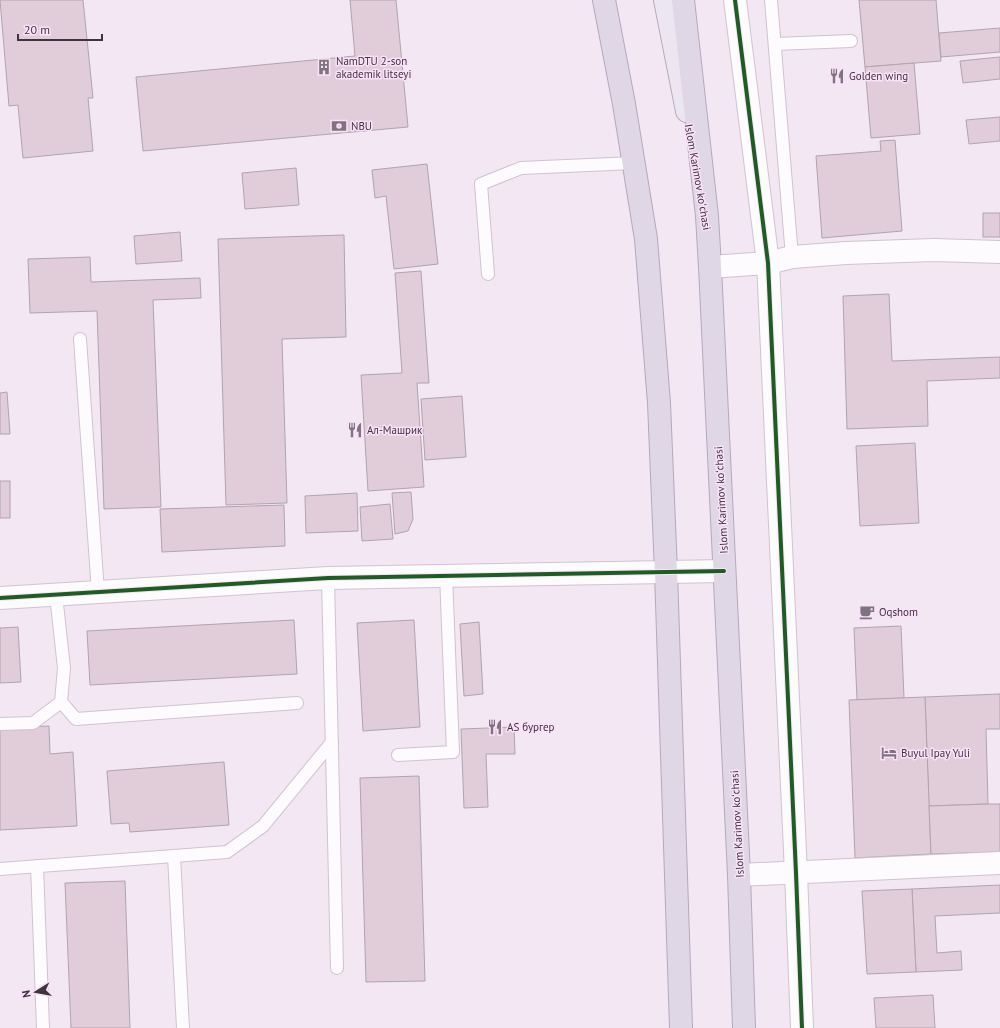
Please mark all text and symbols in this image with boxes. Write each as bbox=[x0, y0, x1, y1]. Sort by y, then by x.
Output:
scale bar bbox=[18, 16, 102, 42]
text: 20 m bbox=[24, 22, 50, 37]
place label: NamDTU 2-son akademik litseyi bbox=[336, 54, 411, 81]
building icon: NamDTU 2-son akademik litseyi bbox=[315, 58, 333, 76]
restaurant icon: Golden wing bbox=[828, 67, 846, 85]
place label: Golden wing bbox=[849, 69, 908, 83]
bank icon: NBU bbox=[330, 117, 348, 135]
place label: NBU bbox=[351, 119, 372, 133]
street label: Islom Karimov koʻchasi bbox=[682, 123, 714, 231]
restaurant icon: Ал-Машрик bbox=[346, 421, 364, 439]
place label: Ал-Машрик bbox=[367, 423, 423, 437]
street label: Islom Karimov koʻchasi bbox=[711, 446, 731, 554]
cafe icon: Oqshom bbox=[858, 603, 876, 621]
place label: Oqshom bbox=[879, 605, 918, 619]
restaurant icon: AS бургер bbox=[486, 718, 504, 736]
place label: AS бургер bbox=[507, 720, 555, 734]
hotel icon: Buyul Ipay Yuli bbox=[880, 744, 898, 762]
place label: Buyul Ipay Yuli bbox=[901, 746, 970, 760]
street label: Islom Karimov koʻchasi bbox=[727, 770, 747, 878]
north arrow bbox=[16, 972, 56, 1012]
text: N bbox=[19, 989, 34, 999]

